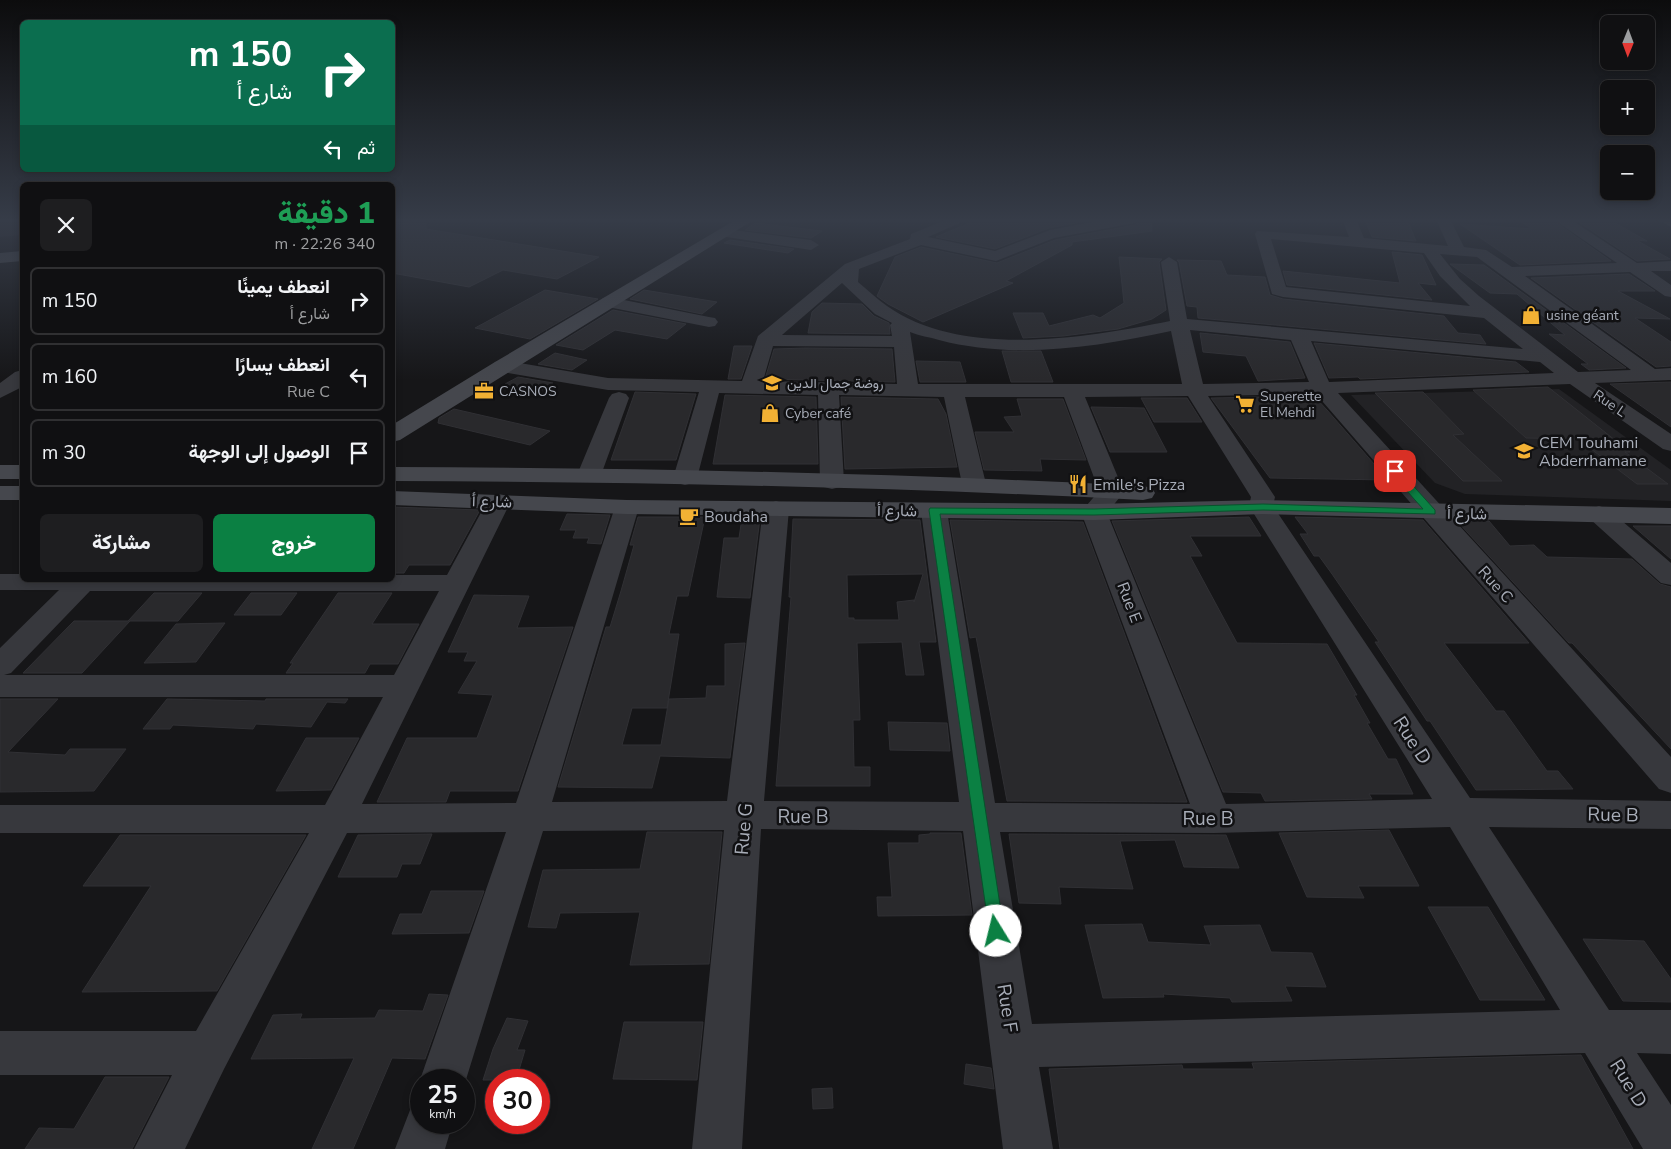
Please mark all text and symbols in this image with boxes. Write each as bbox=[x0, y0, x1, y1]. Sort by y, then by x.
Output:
north arrow bbox=[1600, 15, 1655, 70]
map controls bbox=[1600, 15, 1655, 200]
text: 150 m bbox=[189, 31, 292, 78]
icon: right bbox=[310, 40, 375, 105]
text: شارع أ bbox=[237, 77, 292, 107]
button: + bbox=[1600, 80, 1655, 135]
icon: left bbox=[319, 135, 347, 163]
text: ثم bbox=[357, 135, 375, 161]
button: − bbox=[1600, 145, 1655, 200]
text: 1 دقيقة bbox=[278, 193, 375, 234]
button: close bbox=[40, 199, 92, 251]
text: 340 m · 22:26 bbox=[274, 233, 375, 255]
text: انعطف يمينًا bbox=[237, 274, 330, 300]
icon: right bbox=[345, 287, 373, 315]
text: 150 m bbox=[42, 288, 97, 314]
text: شارع أ bbox=[290, 303, 330, 325]
shop icon: usine géant bbox=[1520, 304, 1542, 326]
place label: usine géant bbox=[1546, 306, 1619, 325]
text: انعطف يسارًا bbox=[235, 352, 330, 378]
icon: left bbox=[345, 363, 373, 391]
text: 160 m bbox=[42, 364, 97, 390]
school or university icon: روضة جمال الدين bbox=[761, 372, 783, 394]
place label: روضة جمال الدين bbox=[787, 374, 884, 393]
office icon: CASNOS bbox=[473, 380, 495, 402]
text: Rue C bbox=[287, 381, 330, 403]
place label: CASNOS bbox=[499, 382, 557, 401]
street label: Rue L bbox=[1590, 386, 1630, 422]
place label: Superette El Mehdi bbox=[1260, 387, 1321, 422]
supermarket icon: Superette El Mehdi bbox=[1234, 393, 1256, 415]
shop icon: Cyber café bbox=[759, 402, 781, 424]
place label: Cyber café bbox=[785, 404, 851, 423]
place label: CEM Touhami Abderrhamane bbox=[1539, 432, 1647, 472]
text: الوصول إلى الوجهة bbox=[188, 439, 330, 465]
icon: arrive bbox=[345, 439, 373, 467]
text: 30 m bbox=[42, 440, 86, 466]
school or university icon: CEM Touhami Abderrhamane bbox=[1513, 440, 1535, 462]
pin bbox=[1374, 450, 1416, 492]
icon: arrive bbox=[1381, 457, 1409, 485]
restaurant icon: Emile's Pizza bbox=[1067, 473, 1089, 495]
place label: Emile's Pizza bbox=[1093, 474, 1185, 496]
street label: شارع أ bbox=[472, 490, 512, 514]
street label: شارع أ bbox=[877, 500, 917, 522]
street label: شارع أ bbox=[1447, 503, 1487, 525]
cafe icon: Boudaha bbox=[678, 505, 700, 527]
place label: Boudaha bbox=[704, 506, 768, 528]
button: مشاركة bbox=[40, 514, 203, 572]
button: خروج bbox=[213, 514, 375, 572]
street label: Rue C bbox=[1473, 561, 1518, 608]
street label: Rue E bbox=[1111, 579, 1147, 626]
street label: Rue D bbox=[1387, 711, 1437, 770]
street label: Rue G bbox=[729, 802, 759, 856]
street label: Rue B bbox=[1587, 802, 1639, 828]
street label: Rue B bbox=[777, 804, 829, 830]
street label: Rue B bbox=[1182, 806, 1234, 832]
position arrow bbox=[969, 904, 1021, 956]
street label: Rue F bbox=[990, 982, 1024, 1034]
street label: Rue D bbox=[1603, 1054, 1653, 1113]
speed limit sign: 30 bbox=[485, 1069, 550, 1134]
text: 25 bbox=[427, 1078, 458, 1112]
text: km/h bbox=[429, 1106, 456, 1122]

